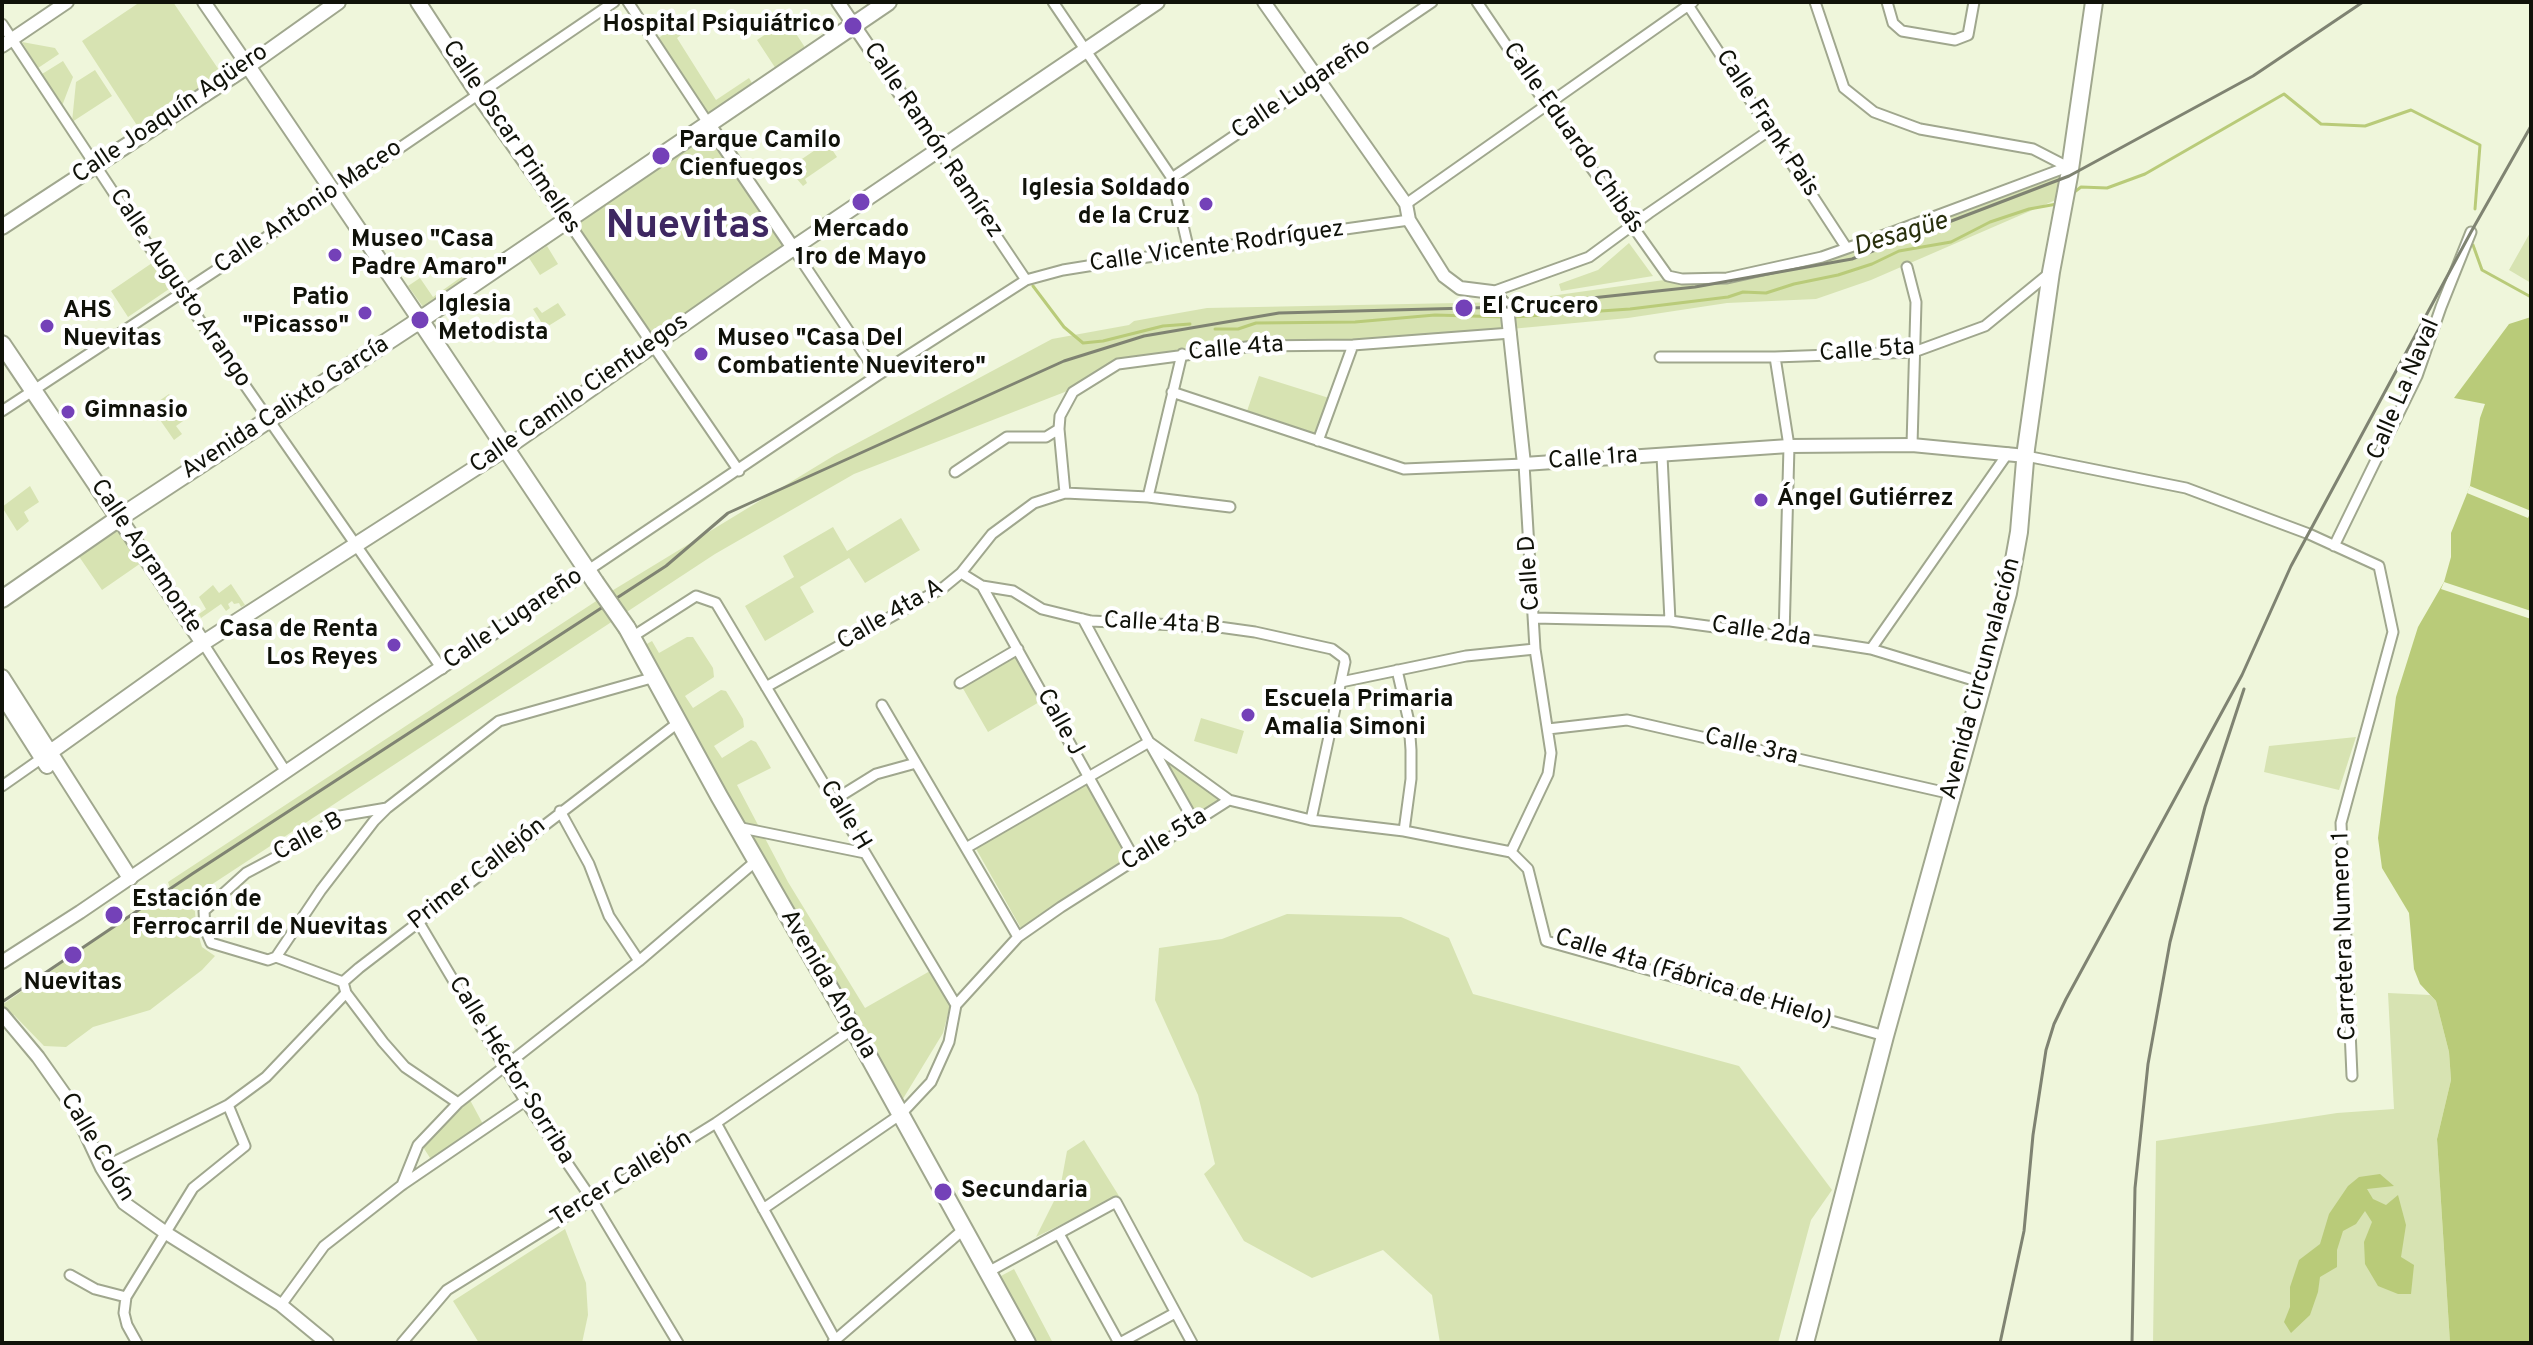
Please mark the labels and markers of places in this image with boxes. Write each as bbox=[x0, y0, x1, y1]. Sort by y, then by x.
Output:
place label: Hospital Psiquiátrico bbox=[603, 12, 835, 40]
marker: Hospital Psiquiátrico bbox=[842, 15, 864, 37]
place label: Parque Camilo Cienfuegos bbox=[679, 128, 841, 184]
marker: Parque Camilo Cienfuegos bbox=[650, 145, 672, 167]
place label: Iglesia Soldado de la Cruz bbox=[1021, 176, 1190, 232]
marker: Mercado 1ro de Mayo bbox=[850, 191, 872, 213]
marker: Iglesia Soldado de la Cruz bbox=[1197, 195, 1215, 213]
place label: Mercado 1ro de Mayo bbox=[795, 217, 927, 273]
place label: Museo "Casa Padre Amaro" bbox=[351, 227, 507, 283]
marker: Museo "Casa Padre Amaro" bbox=[326, 246, 344, 264]
place label: Patio "Picasso" bbox=[242, 285, 349, 341]
place label: Iglesia Metodista bbox=[438, 292, 548, 348]
place label: El Crucero bbox=[1482, 294, 1599, 322]
marker: El Crucero bbox=[1453, 297, 1475, 319]
place label: AHS Nuevitas bbox=[63, 298, 162, 354]
marker: Patio "Picasso" bbox=[356, 304, 374, 322]
marker: Iglesia Metodista bbox=[409, 309, 431, 331]
marker: AHS Nuevitas bbox=[38, 317, 56, 335]
place label: Museo "Casa Del Combatiente Nuevitero" bbox=[717, 326, 986, 382]
marker: Museo "Casa Del Combatiente Nuevitero" bbox=[692, 345, 710, 363]
place label: Gimnasio bbox=[84, 398, 188, 426]
marker: Gimnasio bbox=[59, 403, 77, 421]
place label: Ángel Gutiérrez bbox=[1777, 486, 1953, 514]
marker: Ángel Gutiérrez bbox=[1752, 491, 1770, 509]
place label: Casa de Renta Los Reyes bbox=[219, 617, 378, 673]
marker: Casa de Renta Los Reyes bbox=[385, 636, 403, 654]
place label: Escuela Primaria Amalia Simoni bbox=[1264, 687, 1453, 743]
marker: Escuela Primaria Amalia Simoni bbox=[1239, 706, 1257, 724]
place label: Estación de Ferrocarril de Nuevitas bbox=[132, 887, 388, 943]
marker: Estación de Ferrocarril de Nuevitas bbox=[103, 904, 125, 926]
marker: Nuevitas bbox=[62, 944, 84, 966]
place label: Nuevitas bbox=[24, 970, 122, 998]
place label: Secundaria bbox=[961, 1178, 1088, 1206]
marker: Secundaria bbox=[932, 1181, 954, 1203]

